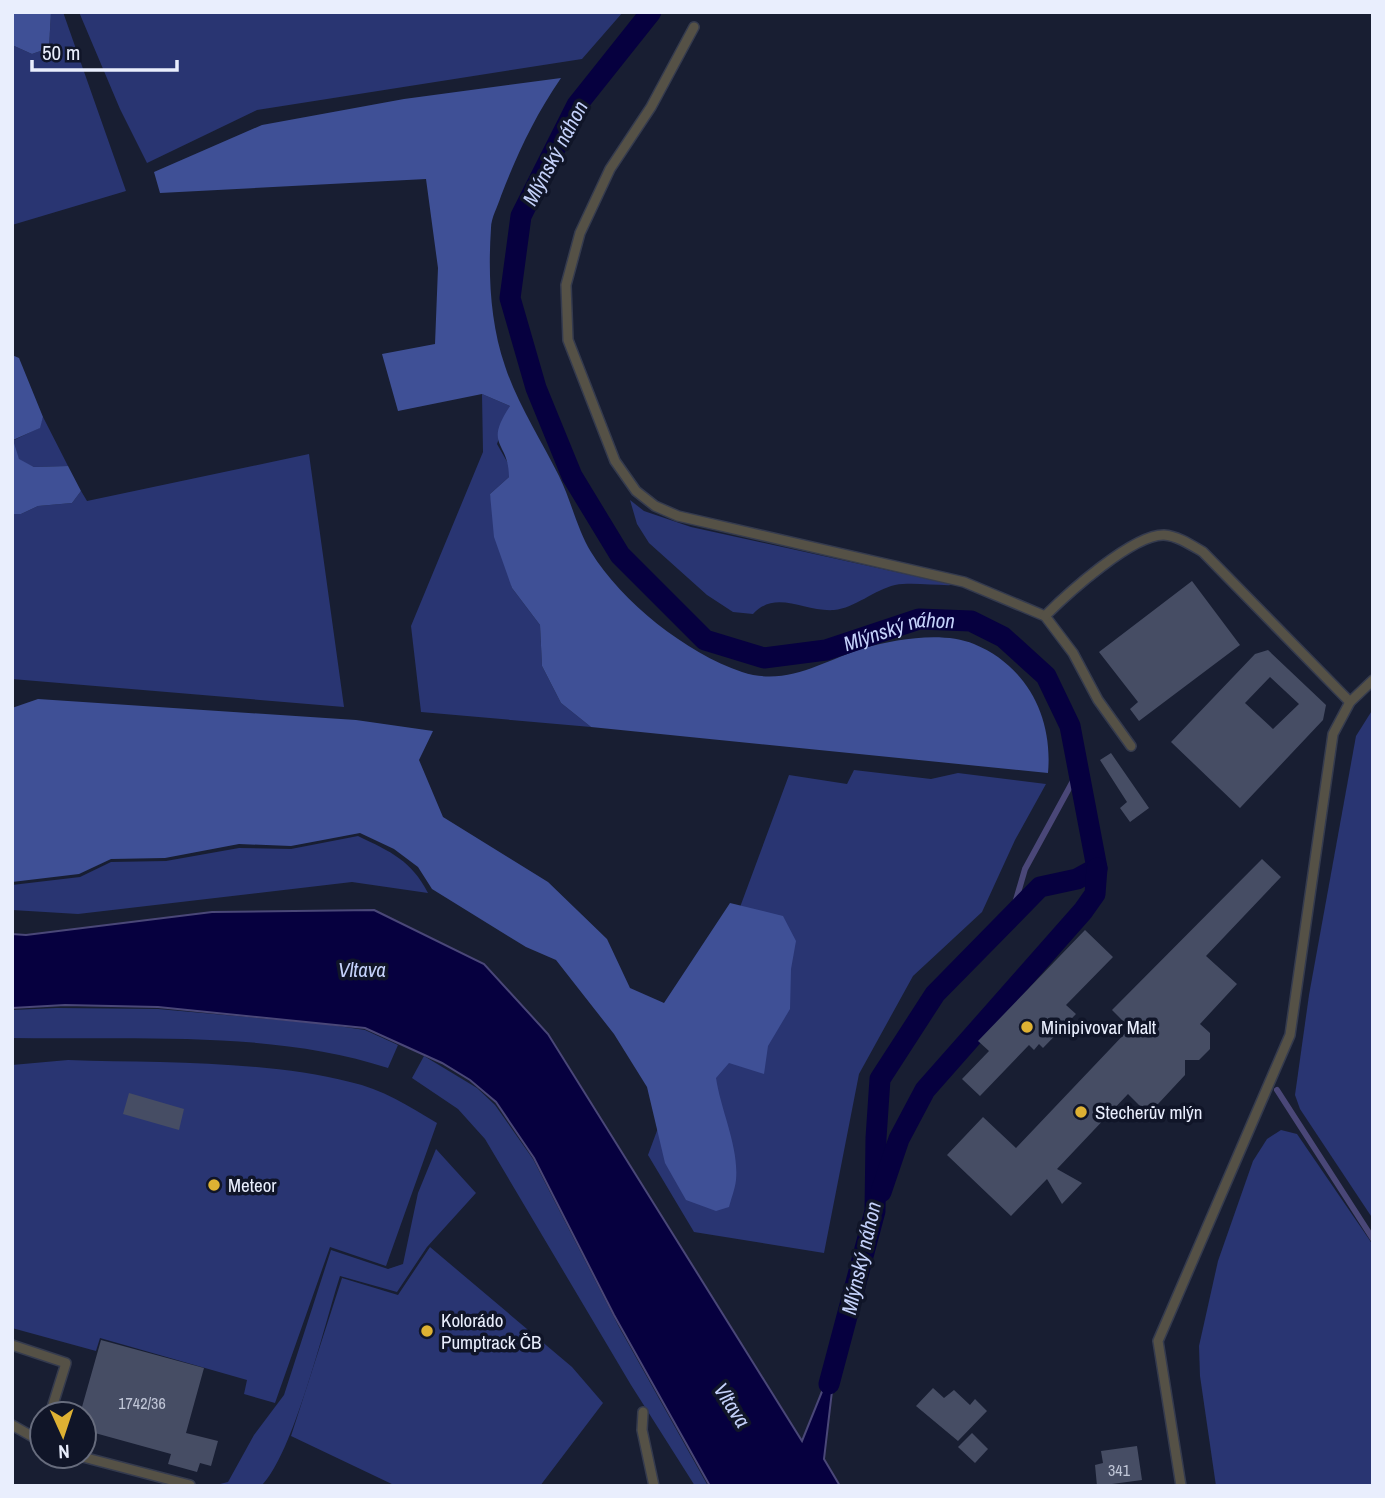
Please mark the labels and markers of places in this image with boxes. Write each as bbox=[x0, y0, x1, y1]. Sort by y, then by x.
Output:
place label: Minipivovar Malt bbox=[1041, 1014, 1157, 1040]
marker: Minipivovar Malt bbox=[1019, 1019, 1035, 1035]
place label: Stecherův mlýn bbox=[1095, 1099, 1202, 1125]
marker: Stecherův mlýn bbox=[1073, 1104, 1089, 1120]
place label: Meteor bbox=[228, 1172, 277, 1198]
marker: Meteor bbox=[206, 1177, 222, 1193]
place label: Kolorádo Pumptrack ČB bbox=[441, 1307, 541, 1355]
marker: Kolorádo Pumptrack ČB bbox=[419, 1323, 435, 1339]

